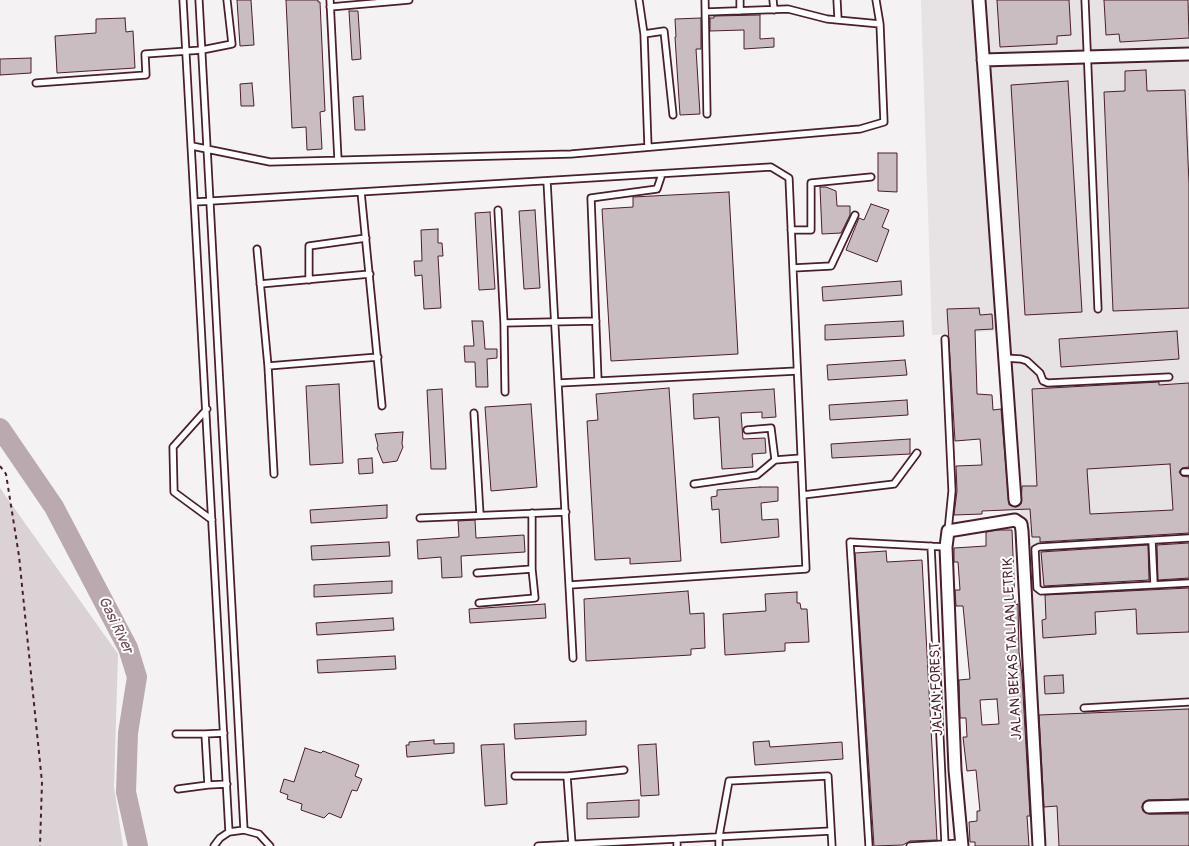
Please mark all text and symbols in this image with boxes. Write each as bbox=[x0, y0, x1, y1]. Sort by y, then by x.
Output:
street label: JALAN BEKAS TALIAN LETRIK bbox=[1000, 557, 1026, 741]
water label: Gasi River bbox=[94, 594, 136, 656]
street label: JALAN FOREST bbox=[927, 642, 947, 736]

